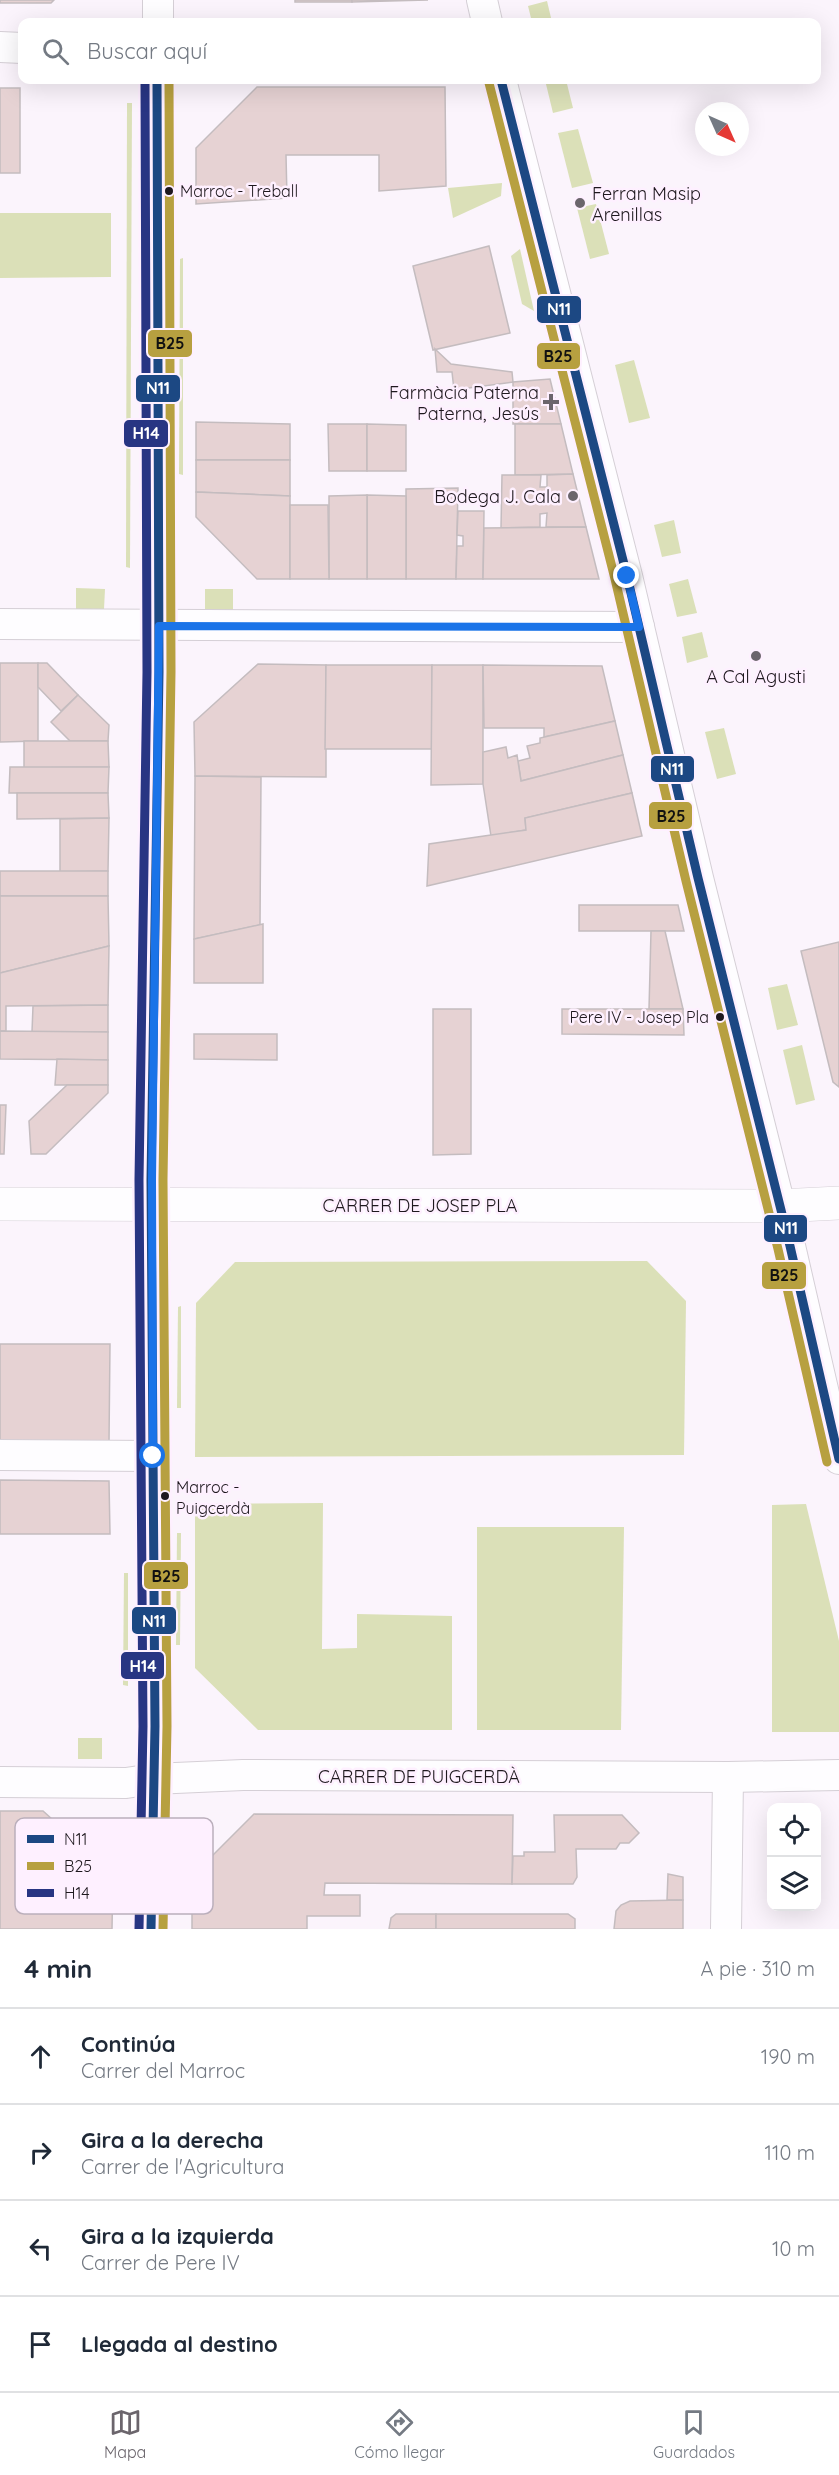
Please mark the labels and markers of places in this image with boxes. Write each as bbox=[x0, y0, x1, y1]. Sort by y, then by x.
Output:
place label: Marroc - Treball bbox=[180, 181, 298, 201]
place label: Ferran Masip Arenillas bbox=[592, 182, 701, 226]
marker: Marroc - Treball bbox=[163, 185, 175, 197]
marker: Ferran Masip Arenillas bbox=[573, 196, 587, 210]
place label: Farmàcia Paterna Paterna, Jesús bbox=[389, 381, 539, 425]
marker: Farmàcia Paterna Paterna, Jesús bbox=[544, 395, 558, 409]
place label: Bodega J. Cala bbox=[434, 485, 561, 508]
marker: Bodega J. Cala bbox=[566, 489, 580, 503]
marker: A Cal Agusti bbox=[749, 649, 763, 663]
place label: A Cal Agusti bbox=[706, 665, 806, 688]
place label: Pere IV - Josep Pla bbox=[569, 1007, 709, 1027]
marker: Pere IV - Josep Pla bbox=[714, 1011, 726, 1023]
place label: Marroc - Puigcerdà bbox=[176, 1477, 250, 1518]
marker: Marroc - Puigcerdà bbox=[159, 1490, 171, 1502]

